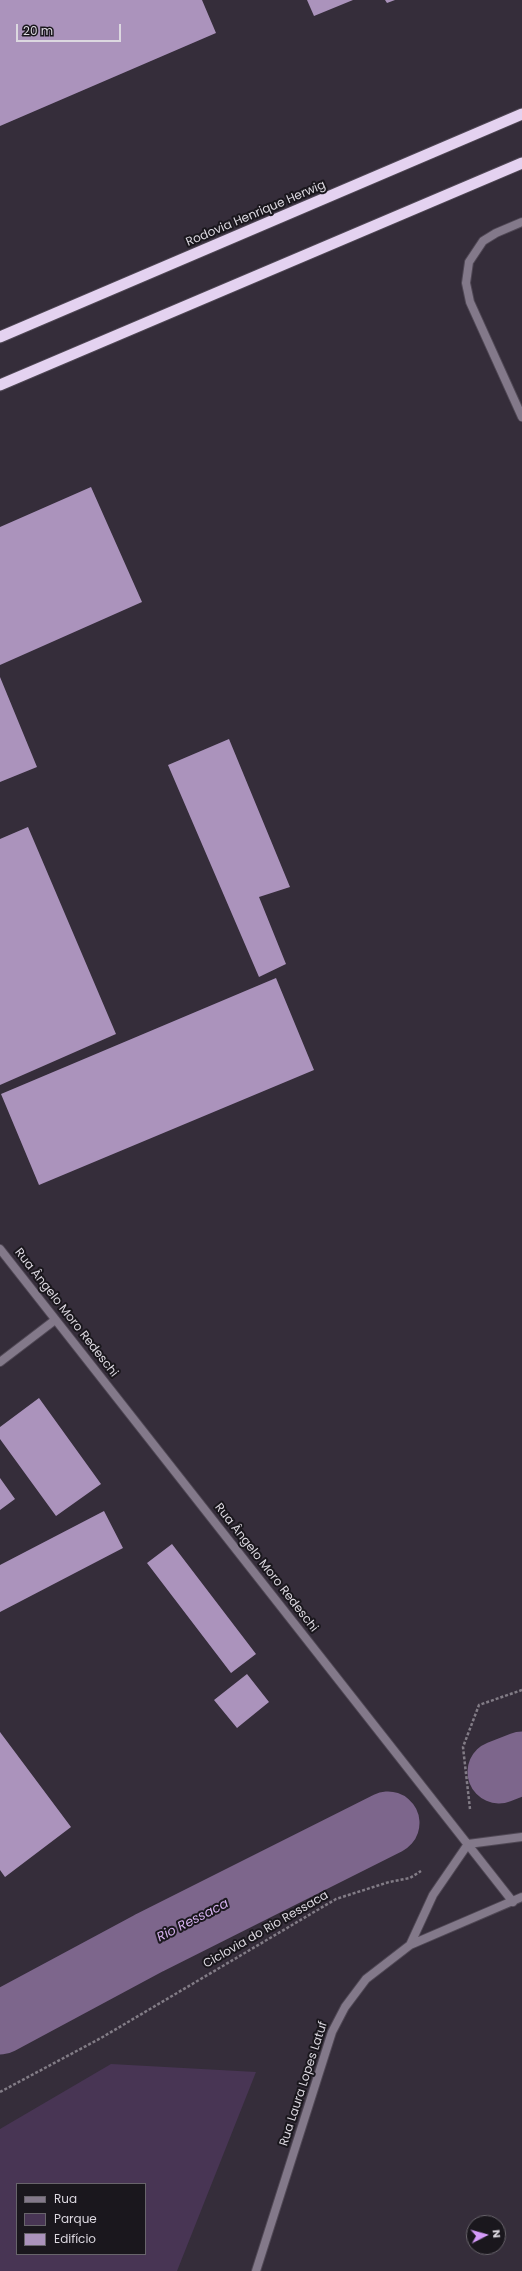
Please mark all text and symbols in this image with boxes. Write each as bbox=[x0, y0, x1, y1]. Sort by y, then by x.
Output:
scale bar bbox=[18, 16, 123, 42]
text: 20 m bbox=[23, 22, 53, 39]
street label: Rodovia Henrique Herwig bbox=[184, 178, 328, 250]
street label: Rua Ângelo Moro Redeschi bbox=[11, 1246, 121, 1380]
street label: Rua Ângelo Moro Redeschi bbox=[211, 1501, 321, 1635]
street label: Ciclovia do Rio Ressaca bbox=[201, 1888, 331, 1972]
water label: Rio Ressaca bbox=[155, 1896, 231, 1946]
street label: Rua Laura Lopes Latuf bbox=[277, 2020, 331, 2148]
legend bbox=[16, 2183, 146, 2255]
text: Rua bbox=[54, 2190, 77, 2207]
text: Parque bbox=[54, 2210, 97, 2227]
north arrow bbox=[466, 2215, 506, 2255]
text: N bbox=[489, 2229, 505, 2239]
text: Edifício bbox=[54, 2230, 96, 2247]

